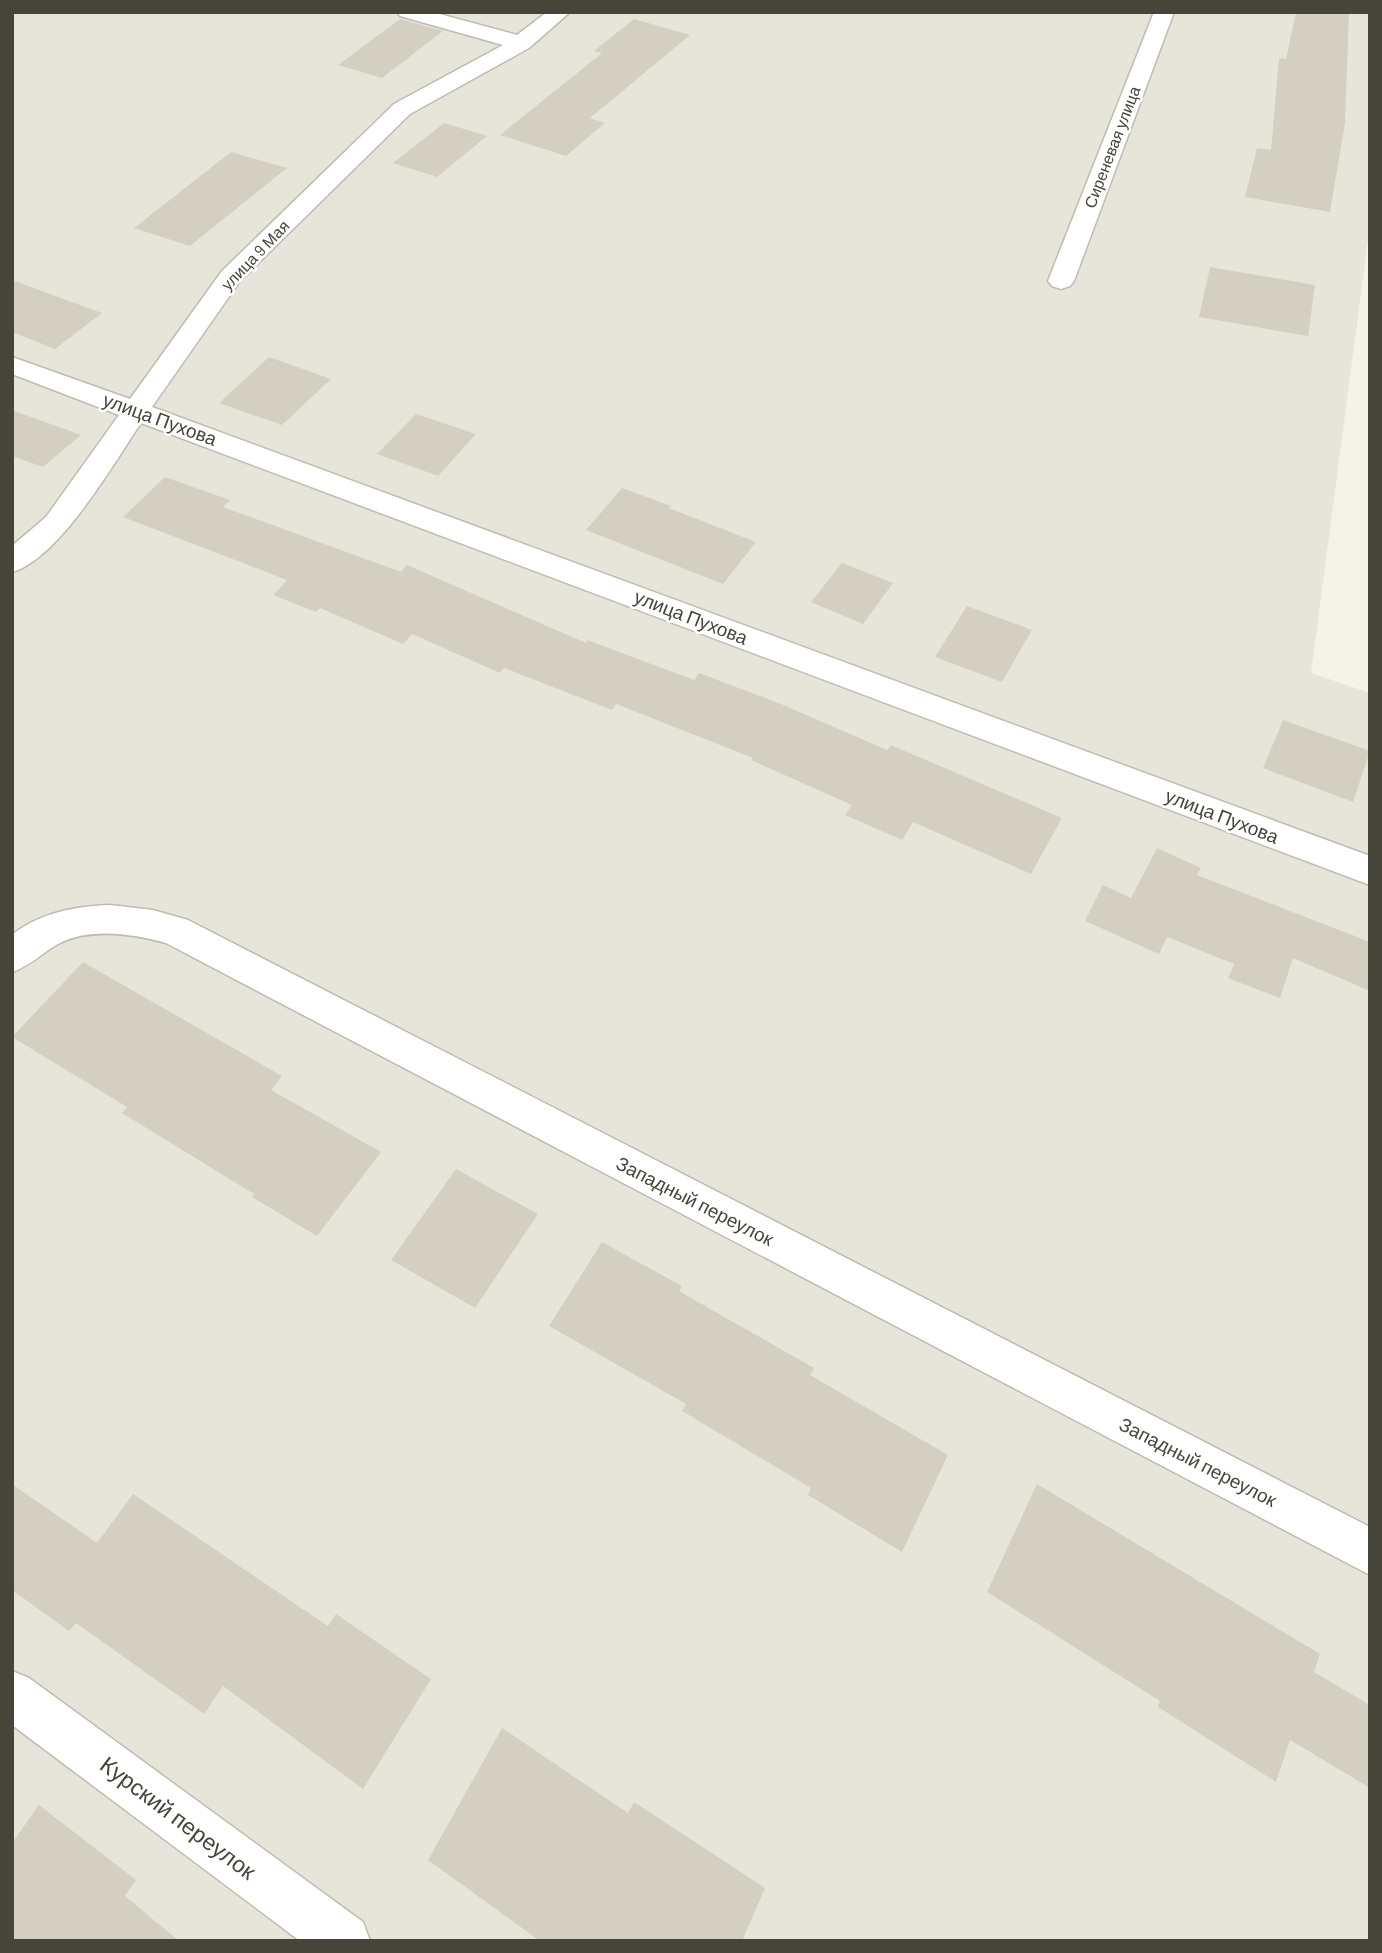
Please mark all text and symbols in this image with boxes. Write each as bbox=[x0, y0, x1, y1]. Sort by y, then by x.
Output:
street label: Сиреневая улица bbox=[1080, 83, 1144, 210]
street label: улица 9 Мая bbox=[217, 216, 293, 294]
street label: улица Пухова bbox=[100, 387, 221, 450]
street label: улица Пухова bbox=[631, 584, 751, 649]
street label: улица Пухова bbox=[1162, 783, 1282, 848]
street label: Западный переулок bbox=[613, 1151, 778, 1251]
street label: Западный переулок bbox=[1116, 1412, 1281, 1512]
street label: Курский переулок bbox=[95, 1750, 263, 1885]

